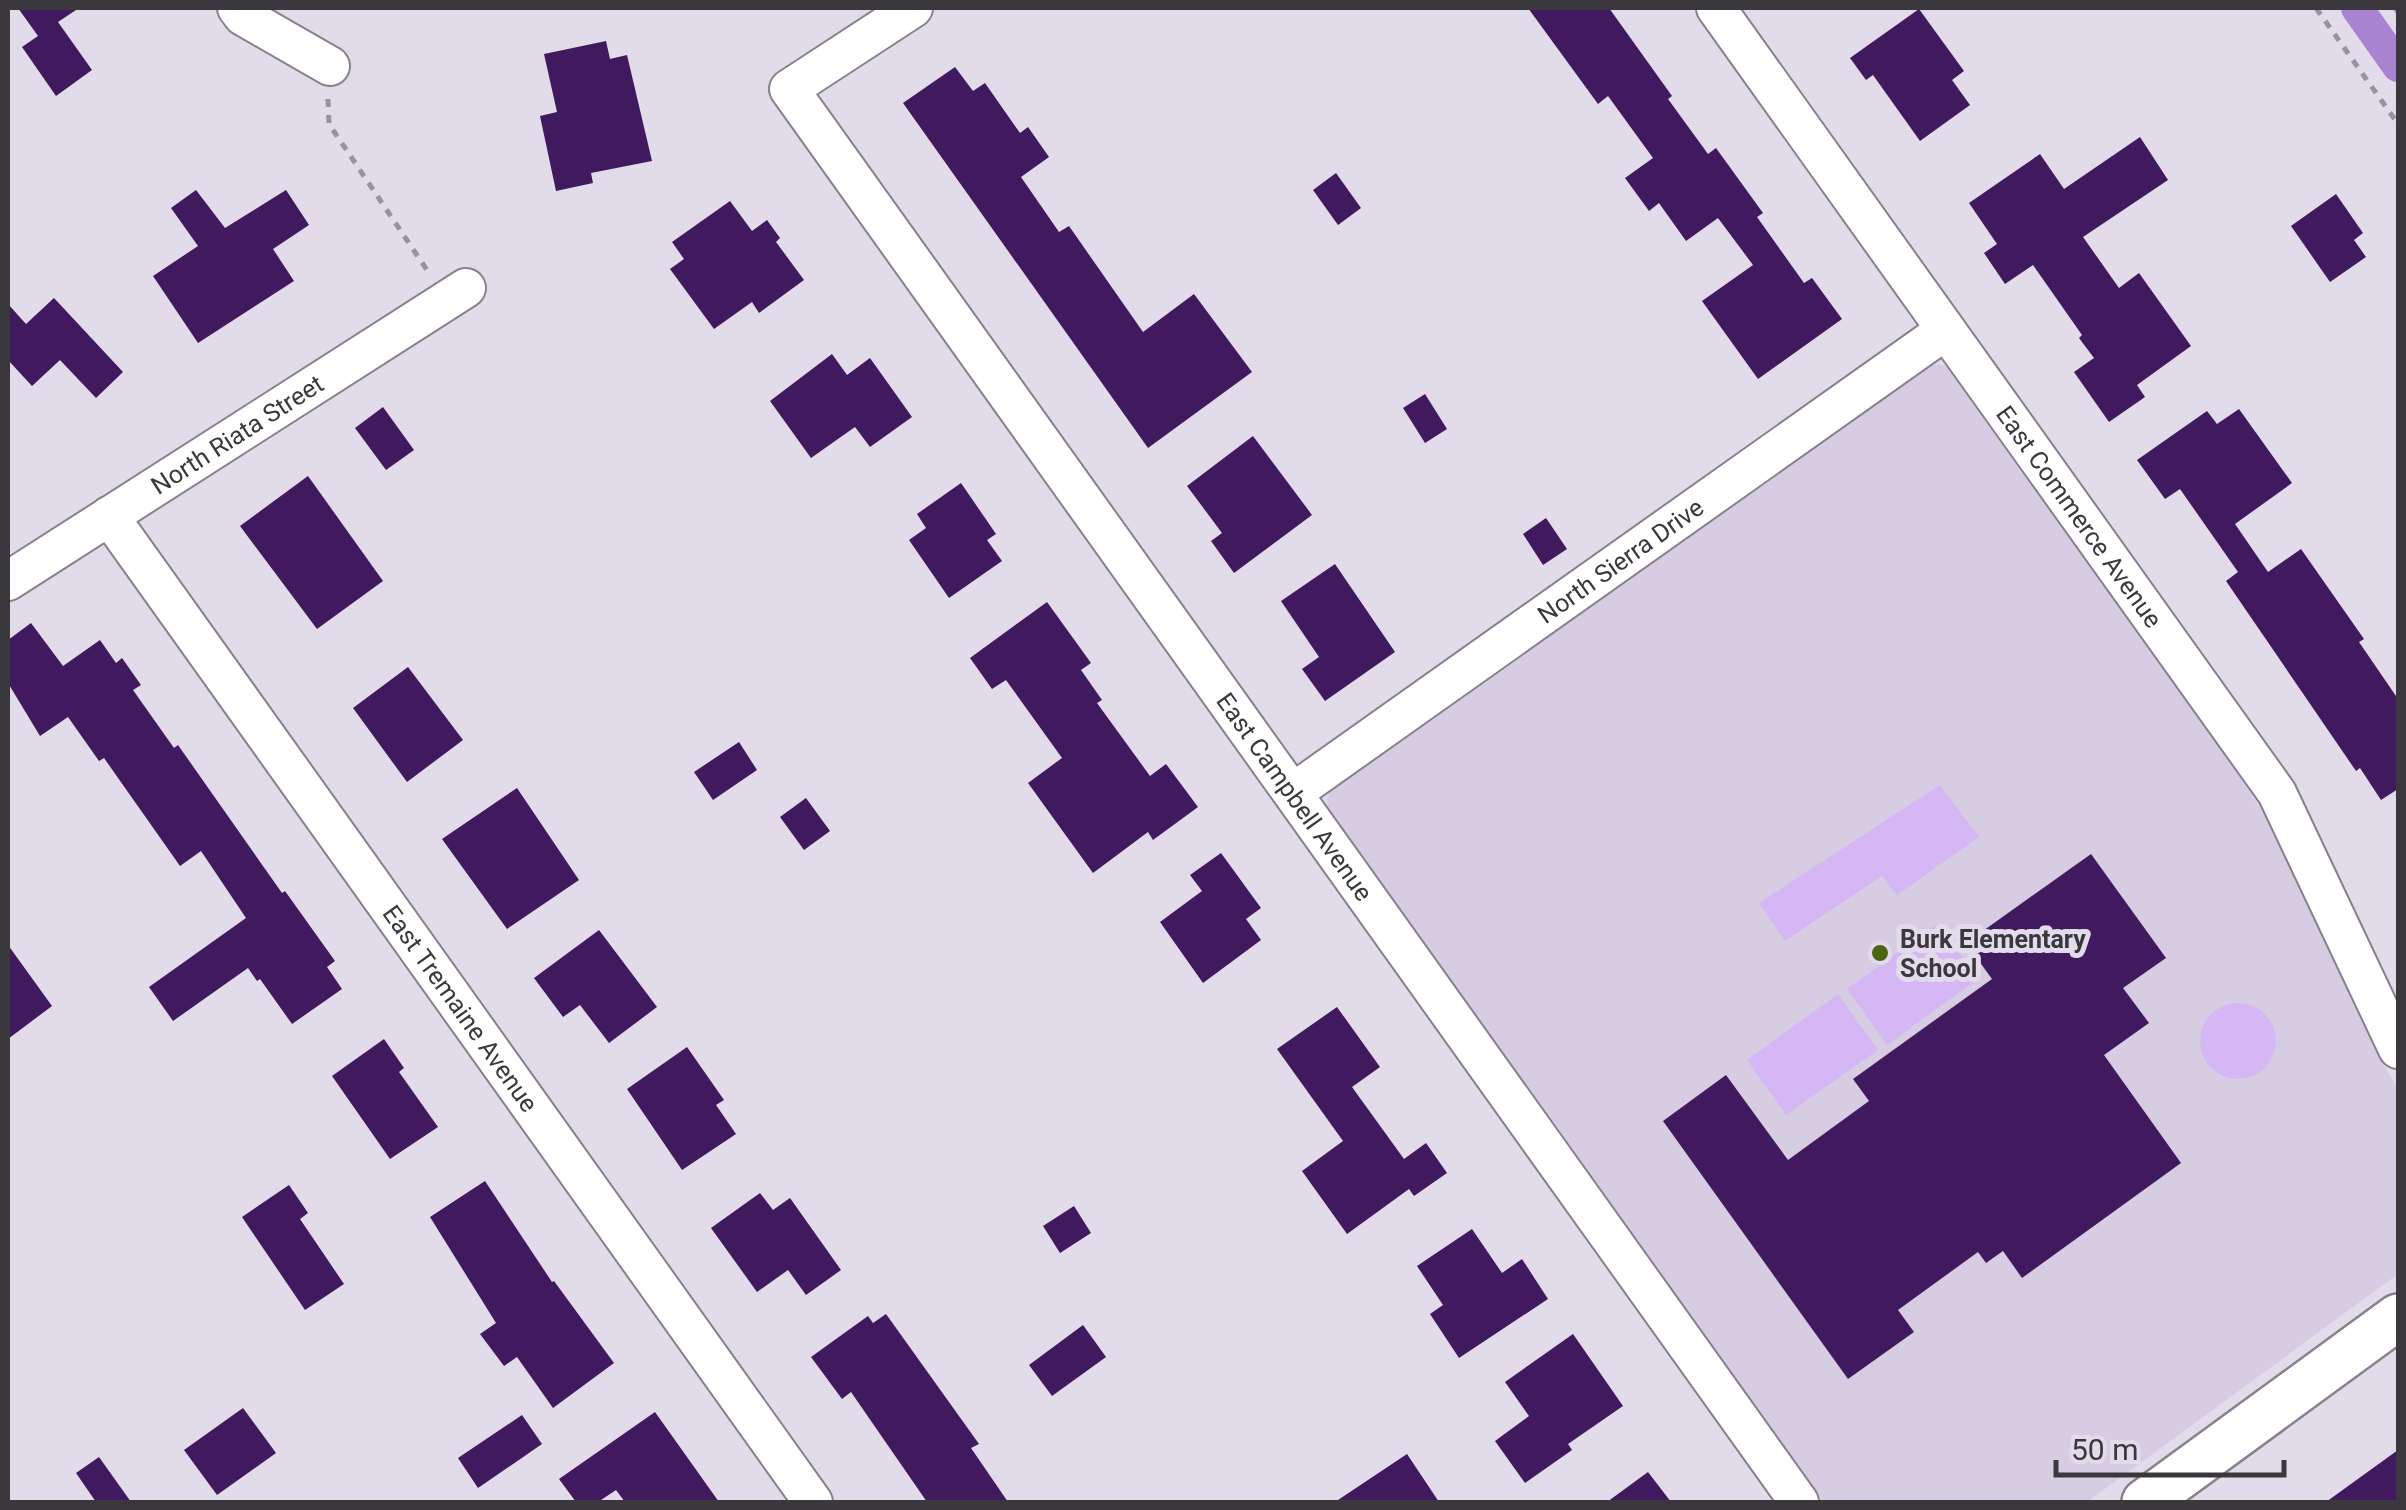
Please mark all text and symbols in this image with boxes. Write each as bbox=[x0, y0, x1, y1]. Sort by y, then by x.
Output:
street label: North Riata Street bbox=[146, 369, 329, 500]
street label: East Commerce Avenue bbox=[1990, 400, 2168, 633]
street label: North Sierra Drive bbox=[1532, 492, 1709, 629]
street label: East Campbell Avenue bbox=[1211, 687, 1379, 906]
street label: East Tremaine Avenue bbox=[377, 899, 544, 1117]
place label: Burk Elementary School bbox=[1900, 925, 2086, 983]
marker: Burk Elementary School bbox=[1869, 942, 1891, 964]
scale bar bbox=[2056, 1415, 2284, 1477]
text: 50 m bbox=[2071, 1432, 2138, 1467]

